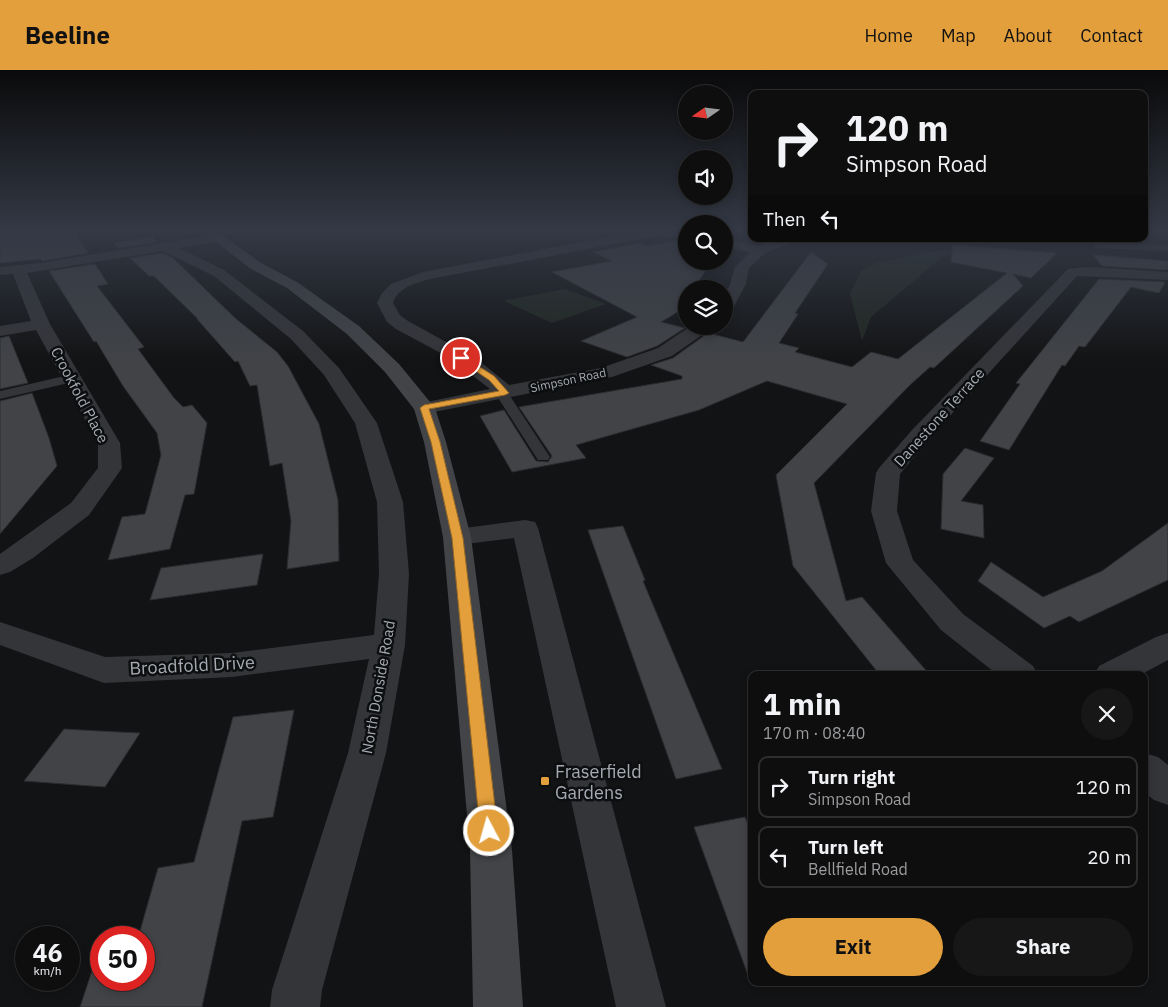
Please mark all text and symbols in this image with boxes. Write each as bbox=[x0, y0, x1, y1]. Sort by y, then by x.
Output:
text: Beeline bbox=[25, 19, 110, 51]
text: Home bbox=[865, 24, 913, 47]
text: Map bbox=[941, 24, 976, 47]
text: About bbox=[1004, 24, 1052, 47]
text: Contact bbox=[1080, 24, 1143, 47]
north arrow bbox=[678, 85, 732, 140]
map controls bbox=[678, 85, 733, 335]
text: 120 m bbox=[846, 105, 949, 151]
icon: right bbox=[763, 110, 828, 175]
text: Simpson Road bbox=[846, 149, 988, 178]
button: sound bbox=[678, 150, 733, 205]
icon: left bbox=[816, 205, 844, 233]
text: Then bbox=[763, 207, 806, 231]
button: search bbox=[678, 215, 733, 270]
button: layers bbox=[678, 280, 733, 335]
pin bbox=[440, 337, 482, 379]
street label: Crookfold Place bbox=[47, 344, 113, 446]
icon: arrive bbox=[447, 344, 475, 372]
street label: Danestone Terrace bbox=[890, 364, 988, 470]
street label: Simpson Road bbox=[529, 365, 607, 395]
street label: North Donside Road bbox=[357, 619, 399, 755]
street label: Broadfold Drive bbox=[129, 650, 255, 680]
text: 1 min bbox=[763, 684, 841, 723]
button: close bbox=[1081, 688, 1133, 740]
text: 170 m · 08:40 bbox=[763, 723, 865, 743]
place label: Fraserfield Gardens bbox=[555, 760, 642, 804]
text: Turn right bbox=[808, 765, 895, 789]
icon: right bbox=[765, 773, 793, 801]
marker: Fraserfield Gardens bbox=[539, 775, 551, 787]
text: 120 m bbox=[1076, 775, 1131, 799]
text: Simpson Road bbox=[808, 789, 911, 809]
position arrow bbox=[462, 804, 514, 856]
text: Turn left bbox=[808, 835, 884, 859]
icon: left bbox=[765, 843, 793, 871]
text: 20 m bbox=[1087, 845, 1131, 869]
text: Bellfield Road bbox=[808, 859, 908, 879]
button: Exit bbox=[763, 918, 943, 976]
button: Share bbox=[953, 918, 1133, 976]
speed limit sign: 50 bbox=[90, 926, 155, 991]
text: 46 bbox=[32, 936, 63, 969]
text: km/h bbox=[33, 963, 62, 978]

